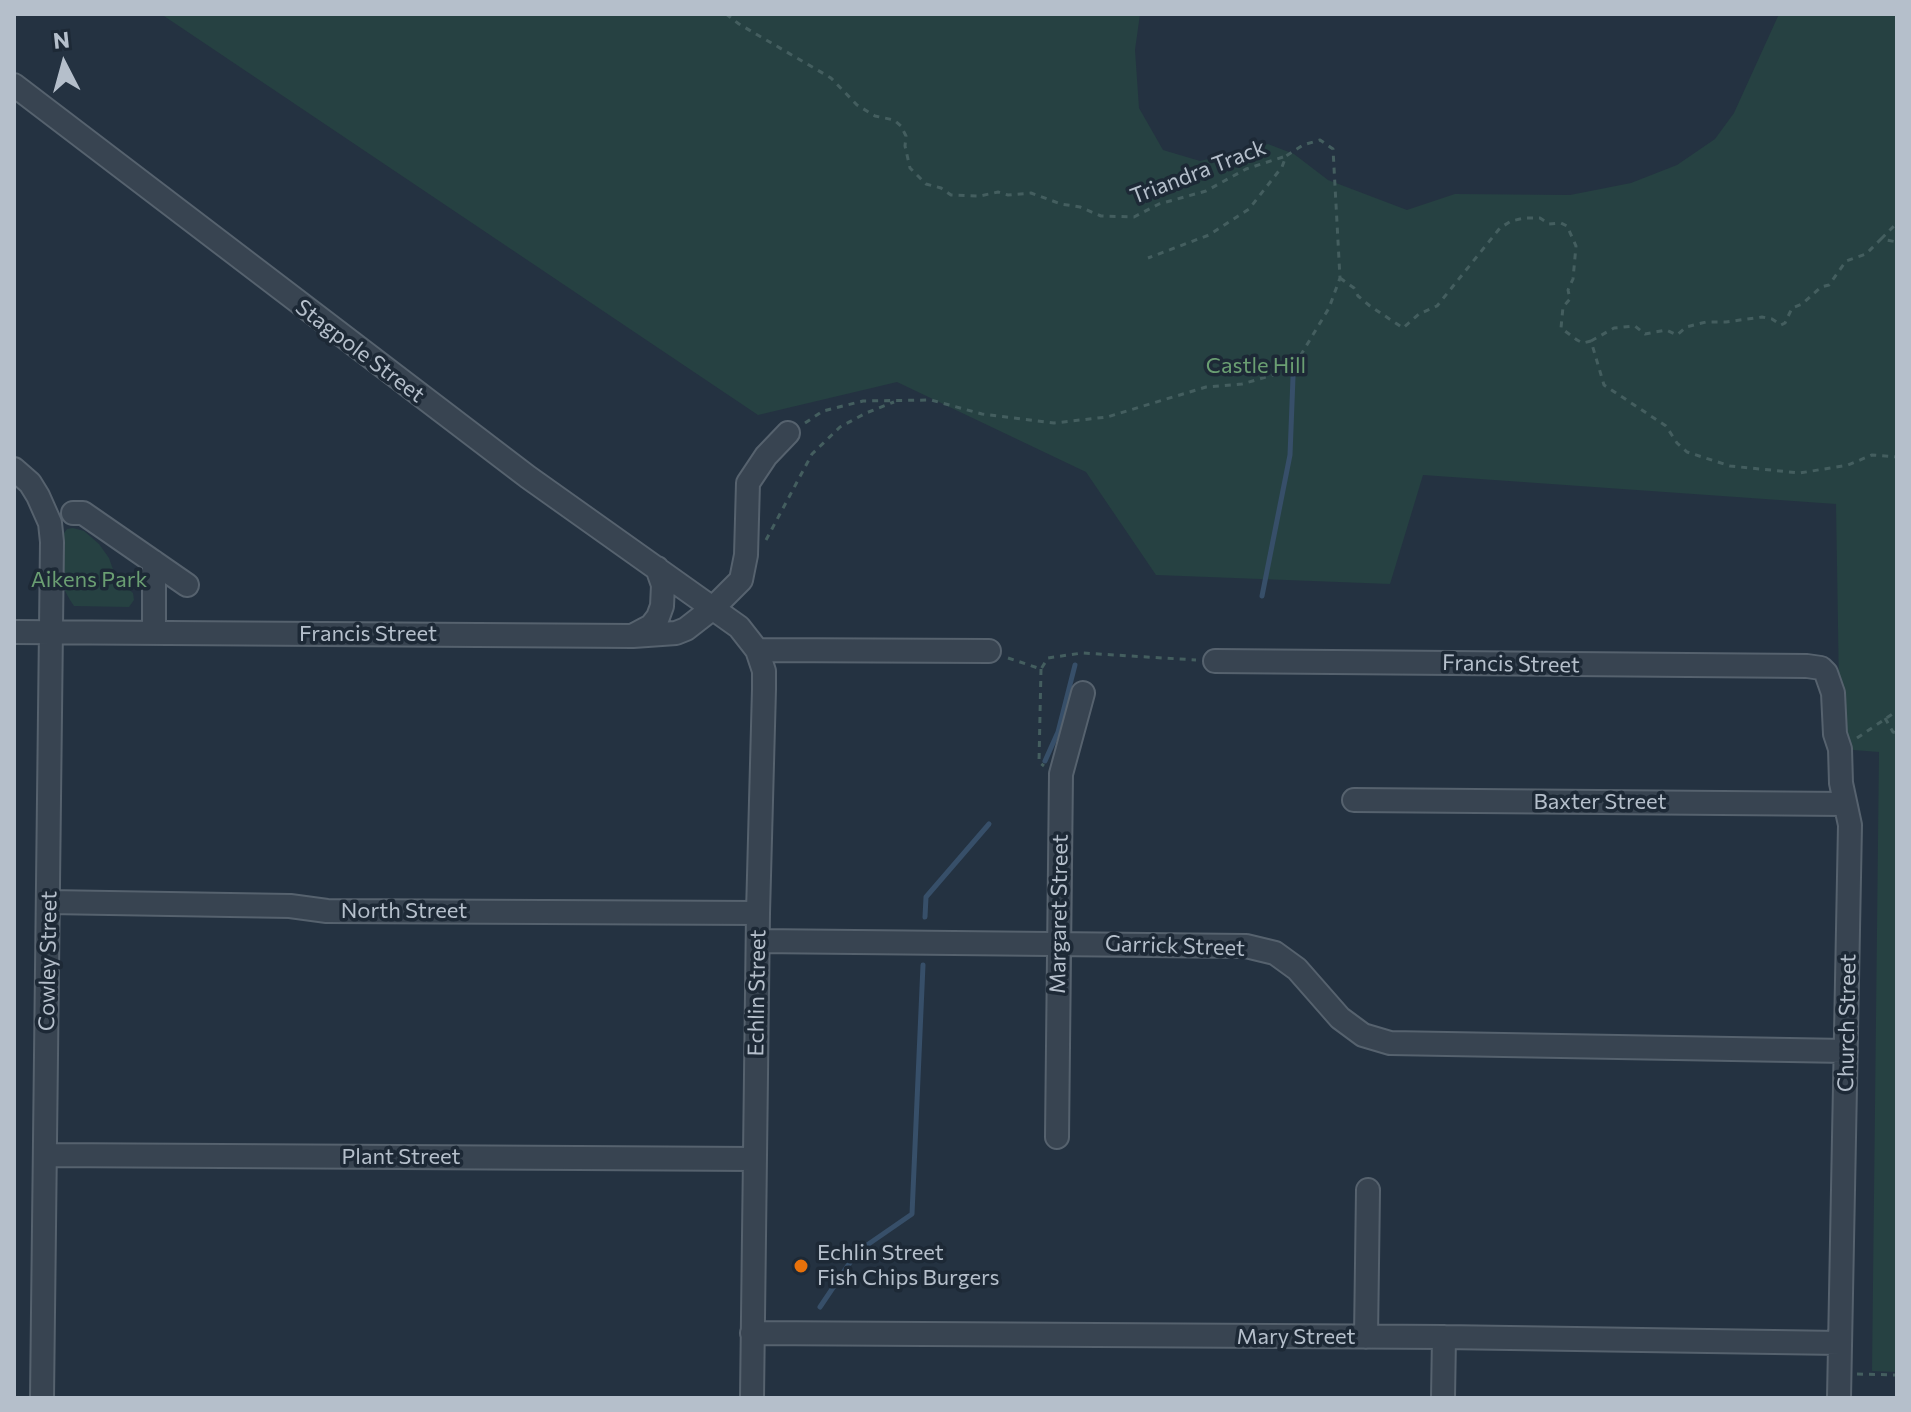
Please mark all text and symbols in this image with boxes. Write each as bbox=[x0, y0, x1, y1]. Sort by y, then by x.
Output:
north arrow bbox=[24, 24, 104, 104]
text: N bbox=[52, 25, 71, 54]
street label: Triandra Track bbox=[1127, 134, 1269, 210]
street label: Stagpole Street bbox=[290, 294, 430, 408]
park label: Castle Hill bbox=[1206, 353, 1306, 379]
park label: Aikens Park bbox=[31, 567, 147, 593]
street label: Francis Street bbox=[299, 621, 437, 647]
street label: Francis Street bbox=[1442, 650, 1580, 678]
street label: Baxter Street bbox=[1533, 789, 1667, 815]
street label: Margaret Street bbox=[1044, 834, 1074, 994]
street label: Cowley Street bbox=[34, 891, 62, 1031]
street label: North Street bbox=[341, 898, 467, 924]
street label: Echlin Street bbox=[743, 929, 771, 1057]
street label: Garrick Street bbox=[1105, 930, 1245, 962]
street label: Church Street bbox=[1833, 954, 1861, 1092]
street label: Plant Street bbox=[342, 1144, 460, 1170]
place label: Echlin Street Fish Chips Burgers bbox=[817, 1240, 999, 1292]
marker: Echlin Street Fish Chips Burgers bbox=[792, 1257, 810, 1275]
street label: Mary Street bbox=[1237, 1324, 1355, 1350]

